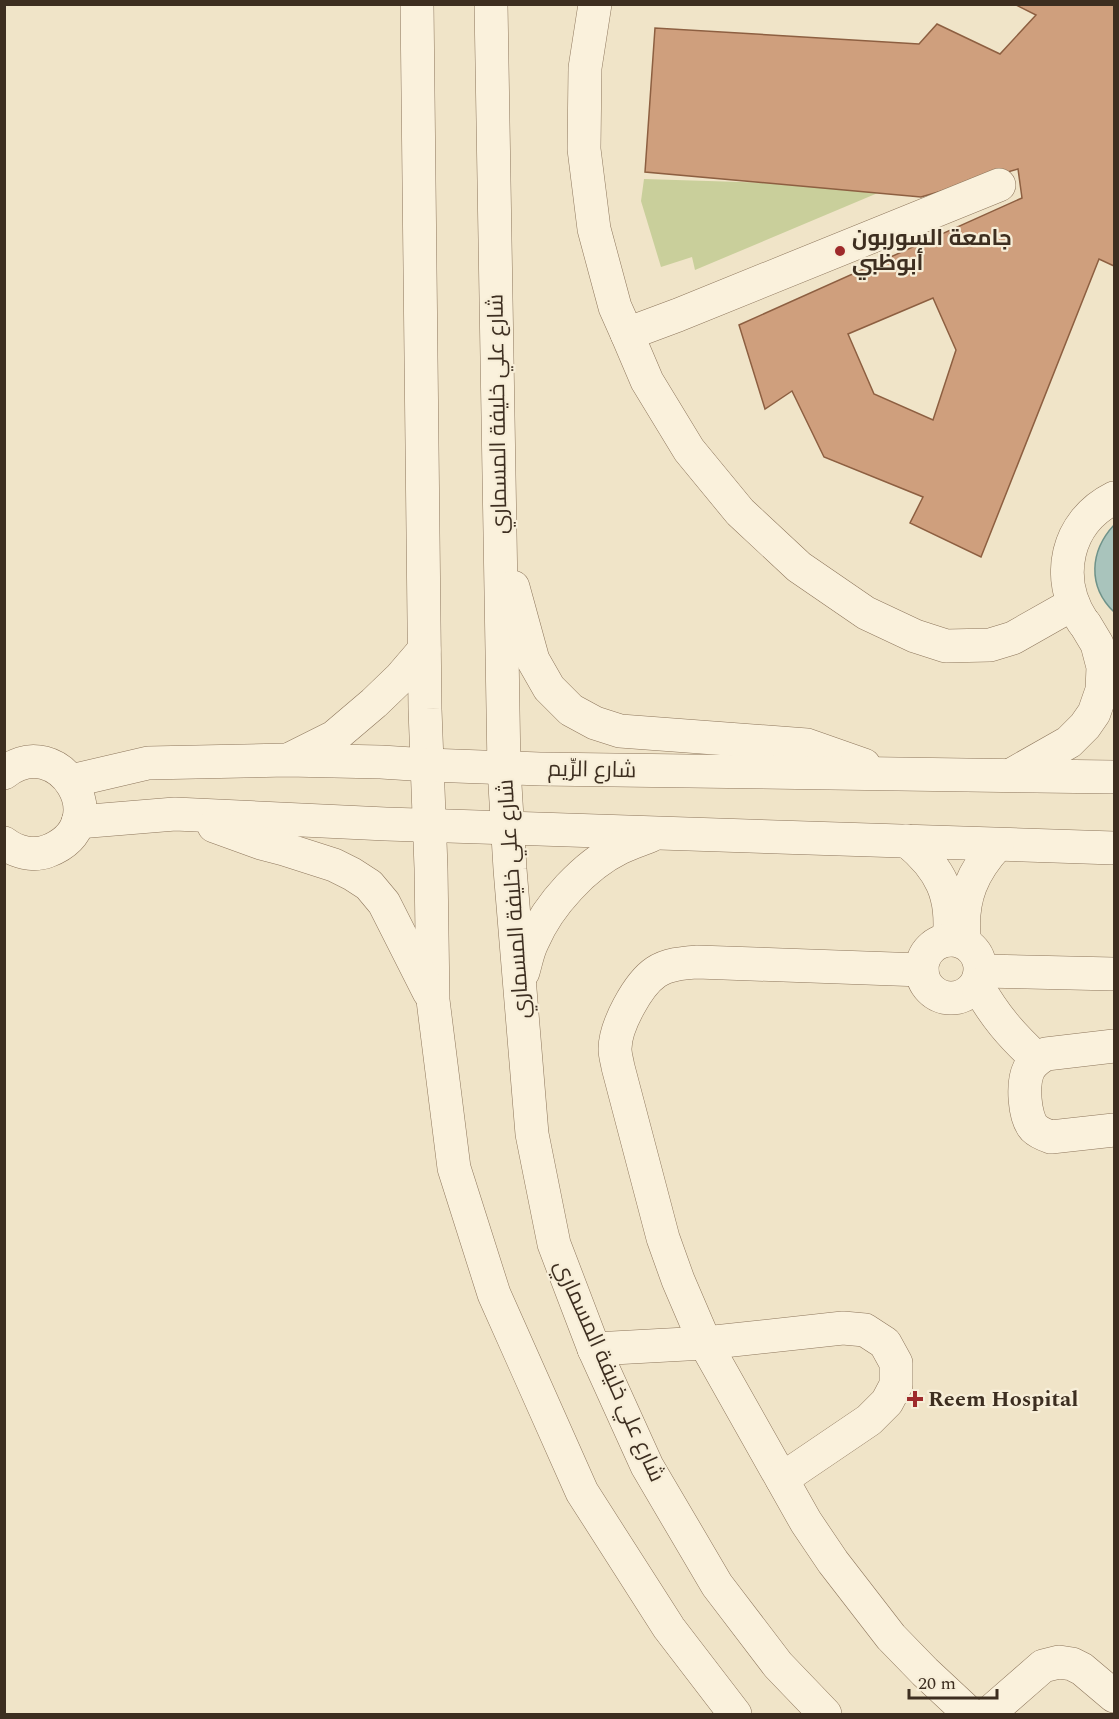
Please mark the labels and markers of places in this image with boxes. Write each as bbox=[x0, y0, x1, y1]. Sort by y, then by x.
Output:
place label: جامعة السوربون أبوظبي bbox=[852, 222, 1012, 280]
marker: جامعة السوربون أبوظبي bbox=[833, 244, 847, 258]
place label: Reem Hospital bbox=[928, 1383, 1079, 1416]
marker: Reem Hospital bbox=[906, 1390, 924, 1408]

